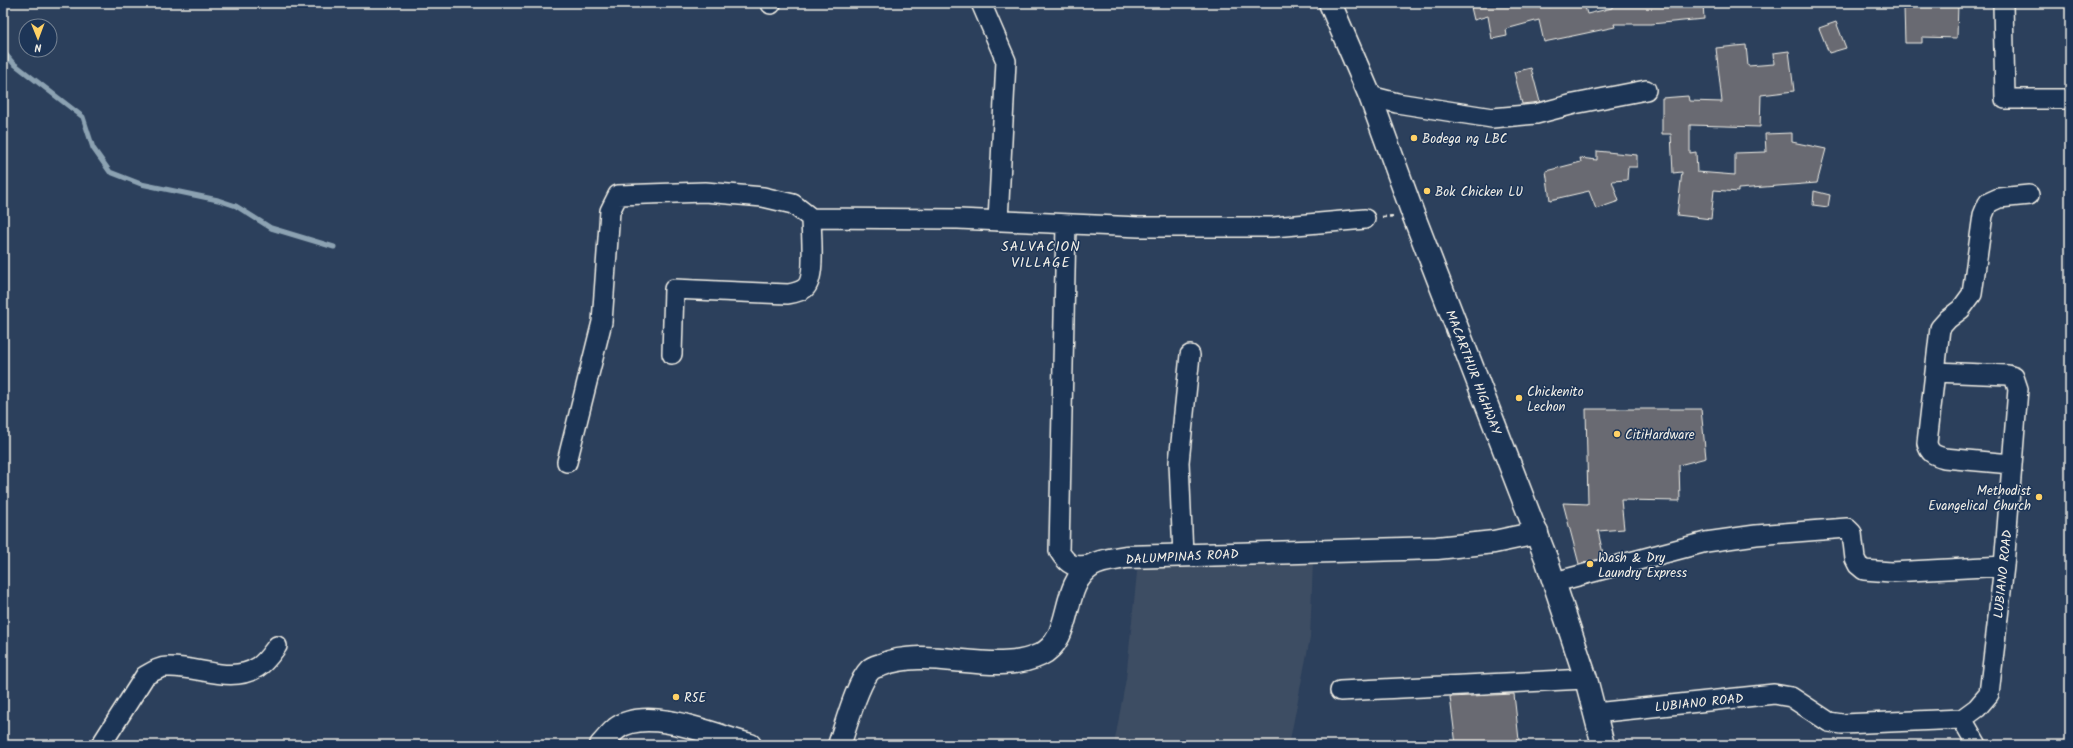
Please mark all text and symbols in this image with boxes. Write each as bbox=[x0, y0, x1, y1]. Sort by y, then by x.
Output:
north arrow bbox=[18, 18, 58, 58]
text: N bbox=[34, 38, 42, 56]
place label: Bodega ng LBC bbox=[1422, 129, 1508, 150]
marker: Bodega ng LBC bbox=[1409, 133, 1419, 143]
place label: Bok Chicken LU bbox=[1435, 182, 1523, 203]
marker: Bok Chicken LU bbox=[1422, 186, 1432, 196]
district label: SALVACION VILLAGE bbox=[1001, 236, 1081, 274]
street label: MACARTHUR HIGHWAY bbox=[1439, 307, 1506, 439]
place label: Chickenito Lechon bbox=[1527, 382, 1584, 418]
marker: Chickenito Lechon bbox=[1514, 393, 1524, 403]
place label: CitiHardware bbox=[1625, 425, 1695, 446]
marker: CitiHardware bbox=[1612, 429, 1622, 439]
place label: Methodist Evangelical Church bbox=[1928, 481, 2032, 517]
marker: Methodist Evangelical Church bbox=[2034, 492, 2044, 502]
street label: LUBIANO ROAD bbox=[1988, 529, 2019, 619]
street label: DALUMPINAS ROAD bbox=[1125, 544, 1239, 571]
place label: Wash & Dry Laundry Express bbox=[1598, 548, 1688, 584]
marker: Wash & Dry Laundry Express bbox=[1585, 559, 1595, 569]
place label: R5E bbox=[684, 688, 707, 709]
street label: LUBIANO ROAD bbox=[1654, 688, 1744, 719]
marker: R5E bbox=[671, 692, 681, 702]

